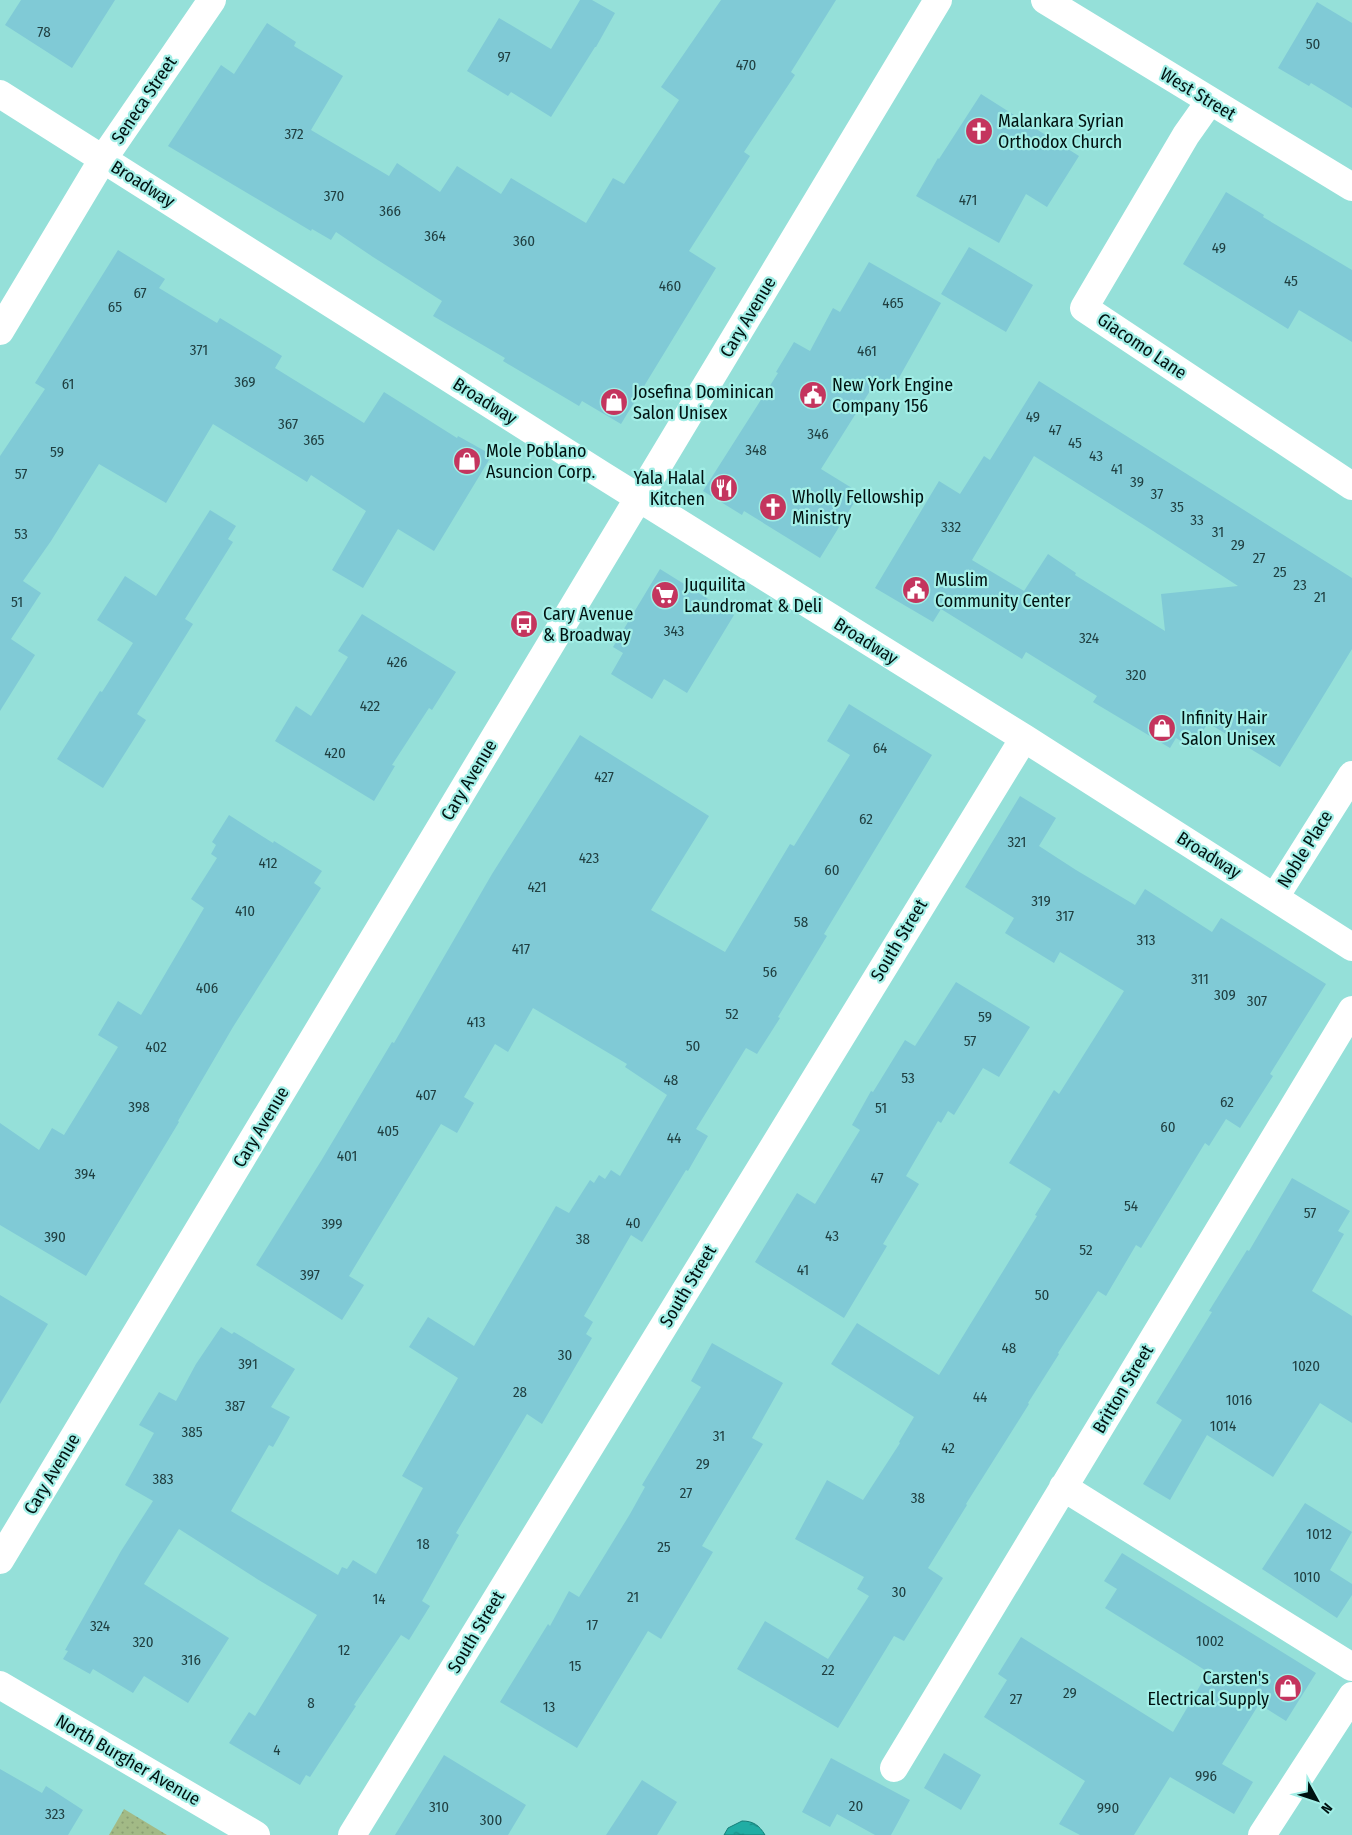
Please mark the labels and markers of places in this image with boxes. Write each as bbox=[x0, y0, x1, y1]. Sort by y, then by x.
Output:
place label: Malankara Syrian Orthodox Church bbox=[998, 110, 1124, 153]
church icon: Malankara Syrian Orthodox Church bbox=[964, 116, 994, 146]
place label: New York Engine Company 156 bbox=[832, 374, 953, 417]
public building icon: New York Engine Company 156 bbox=[798, 380, 828, 410]
place label: Josefina Dominican Salon Unisex bbox=[633, 381, 774, 424]
shop icon: Josefina Dominican Salon Unisex bbox=[599, 387, 629, 417]
place label: Mole Poblano Asuncion Corp. bbox=[486, 440, 595, 483]
shop icon: Mole Poblano Asuncion Corp. bbox=[452, 446, 482, 476]
place label: Yala Halal Kitchen bbox=[634, 467, 705, 510]
restaurant icon: Yala Halal Kitchen bbox=[709, 473, 739, 503]
place label: Wholly Fellowship Ministry bbox=[792, 486, 924, 529]
church icon: Wholly Fellowship Ministry bbox=[758, 492, 788, 522]
place label: Muslim Community Center bbox=[935, 569, 1071, 612]
place label: Juquilita Laundromat & Deli bbox=[684, 574, 822, 617]
public building icon: Muslim Community Center bbox=[901, 575, 931, 605]
supermarket icon: Juquilita Laundromat & Deli bbox=[650, 580, 680, 610]
place label: Cary Avenue & Broadway bbox=[543, 603, 634, 646]
bus stop icon: Cary Avenue & Broadway bbox=[509, 609, 539, 639]
place label: Infinity Hair Salon Unisex bbox=[1181, 707, 1275, 750]
shop icon: Infinity Hair Salon Unisex bbox=[1147, 713, 1177, 743]
place label: Carsten's Electrical Supply bbox=[1147, 1667, 1269, 1710]
shop icon: Carsten's Electrical Supply bbox=[1273, 1673, 1303, 1703]

